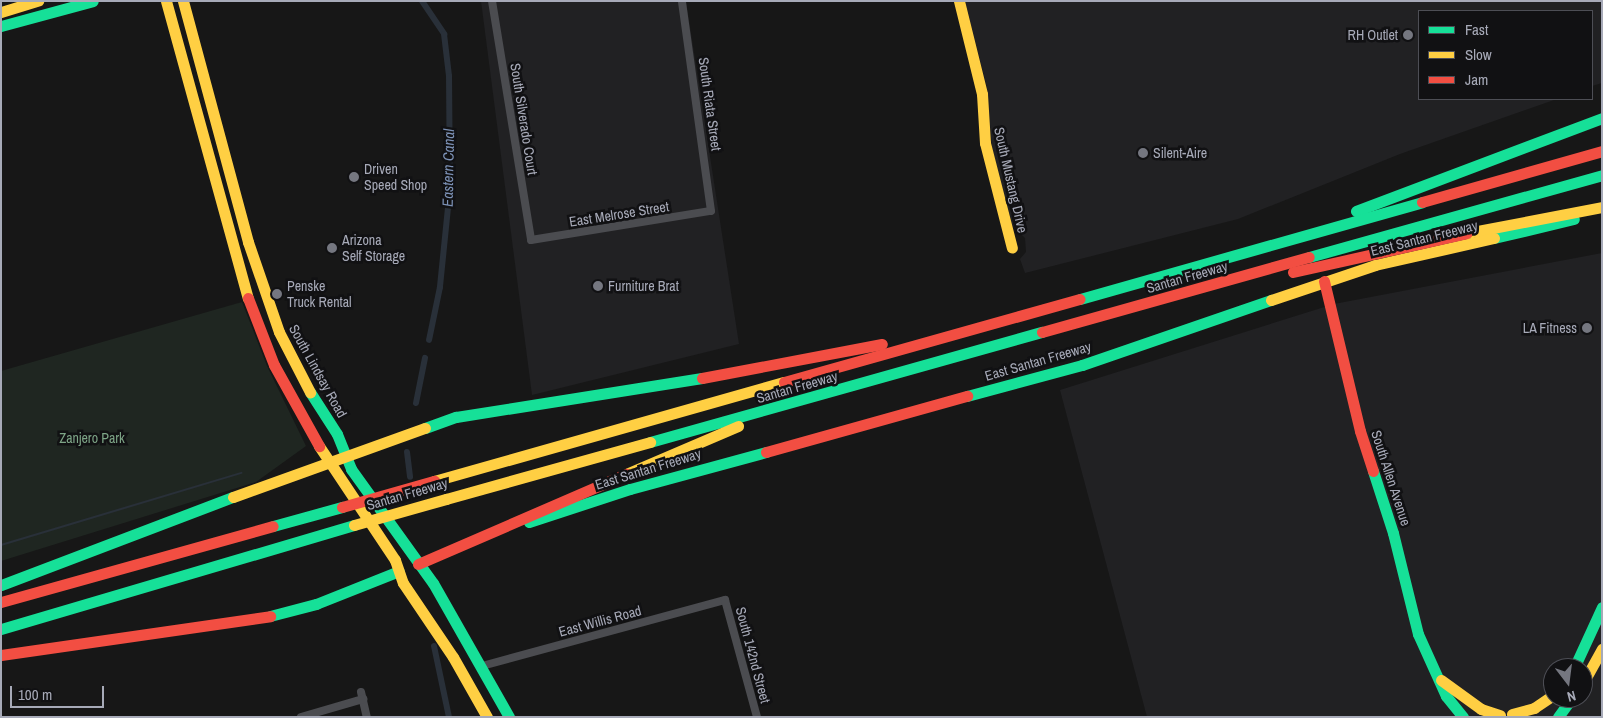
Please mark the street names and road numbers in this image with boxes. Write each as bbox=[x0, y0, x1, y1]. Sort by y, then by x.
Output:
street label: South Riata Street bbox=[695, 56, 725, 152]
street label: South Silverado Court bbox=[507, 62, 541, 176]
street label: South Mustang Drive bbox=[991, 126, 1031, 234]
street label: East Melrose Street bbox=[568, 198, 670, 230]
street label: East Santan Freeway bbox=[1369, 217, 1479, 259]
street label: Santan Freeway bbox=[1145, 257, 1229, 297]
street label: South Lindsay Road bbox=[285, 321, 351, 421]
street label: East Santan Freeway bbox=[983, 338, 1093, 384]
street label: Santan Freeway bbox=[755, 367, 839, 407]
street label: South Allen Avenue bbox=[1367, 428, 1415, 528]
street label: East Santan Freeway bbox=[593, 445, 703, 493]
street label: Santan Freeway bbox=[365, 474, 449, 514]
street label: East Willis Road bbox=[557, 602, 643, 640]
street label: South 142nd Street bbox=[732, 605, 774, 705]

